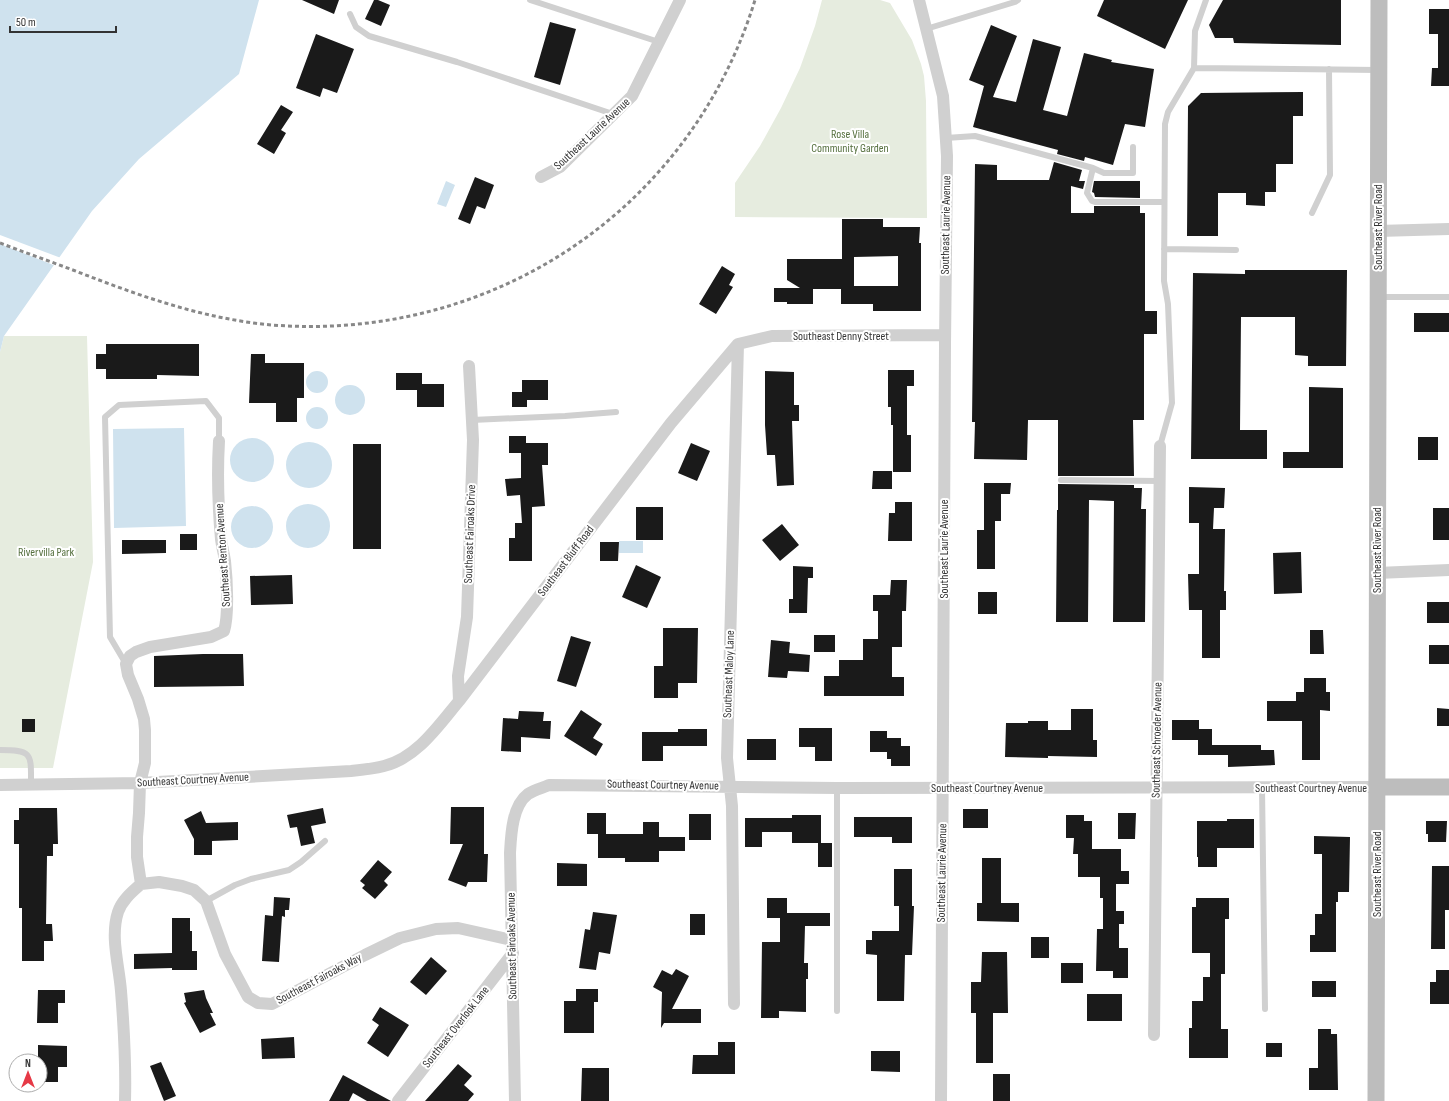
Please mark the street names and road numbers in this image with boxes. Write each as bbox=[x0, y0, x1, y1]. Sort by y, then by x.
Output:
street label: Southeast Laurie Avenue bbox=[551, 95, 633, 173]
street label: Southeast Laurie Avenue bbox=[938, 175, 954, 275]
street label: Southeast River Road bbox=[1371, 184, 1386, 270]
street label: Southeast Denny Street bbox=[793, 329, 889, 344]
street label: Southeast Fairoaks Drive bbox=[461, 484, 479, 584]
street label: Southeast Laurie Avenue bbox=[937, 499, 952, 599]
street label: Southeast Renton Avenue bbox=[212, 503, 234, 607]
street label: Southeast River Road bbox=[1370, 507, 1385, 593]
street label: Southeast Bluff Road bbox=[535, 523, 597, 599]
street label: Southeast Maloy Lane bbox=[720, 630, 738, 718]
street label: Southeast Schroeder Avenue bbox=[1148, 682, 1166, 798]
street label: Southeast Courtney Avenue bbox=[137, 770, 249, 790]
street label: Southeast Courtney Avenue bbox=[607, 777, 719, 793]
street label: Southeast Courtney Avenue bbox=[931, 781, 1043, 796]
street label: Southeast Courtney Avenue bbox=[1255, 781, 1367, 796]
street label: Southeast Laurie Avenue bbox=[934, 823, 950, 923]
street label: Southeast River Road bbox=[1370, 831, 1385, 917]
street label: Southeast Fairoaks Avenue bbox=[504, 892, 520, 1000]
street label: Southeast Fairoaks Way bbox=[274, 950, 365, 1008]
street label: Southeast Overlook Lane bbox=[419, 983, 493, 1071]

